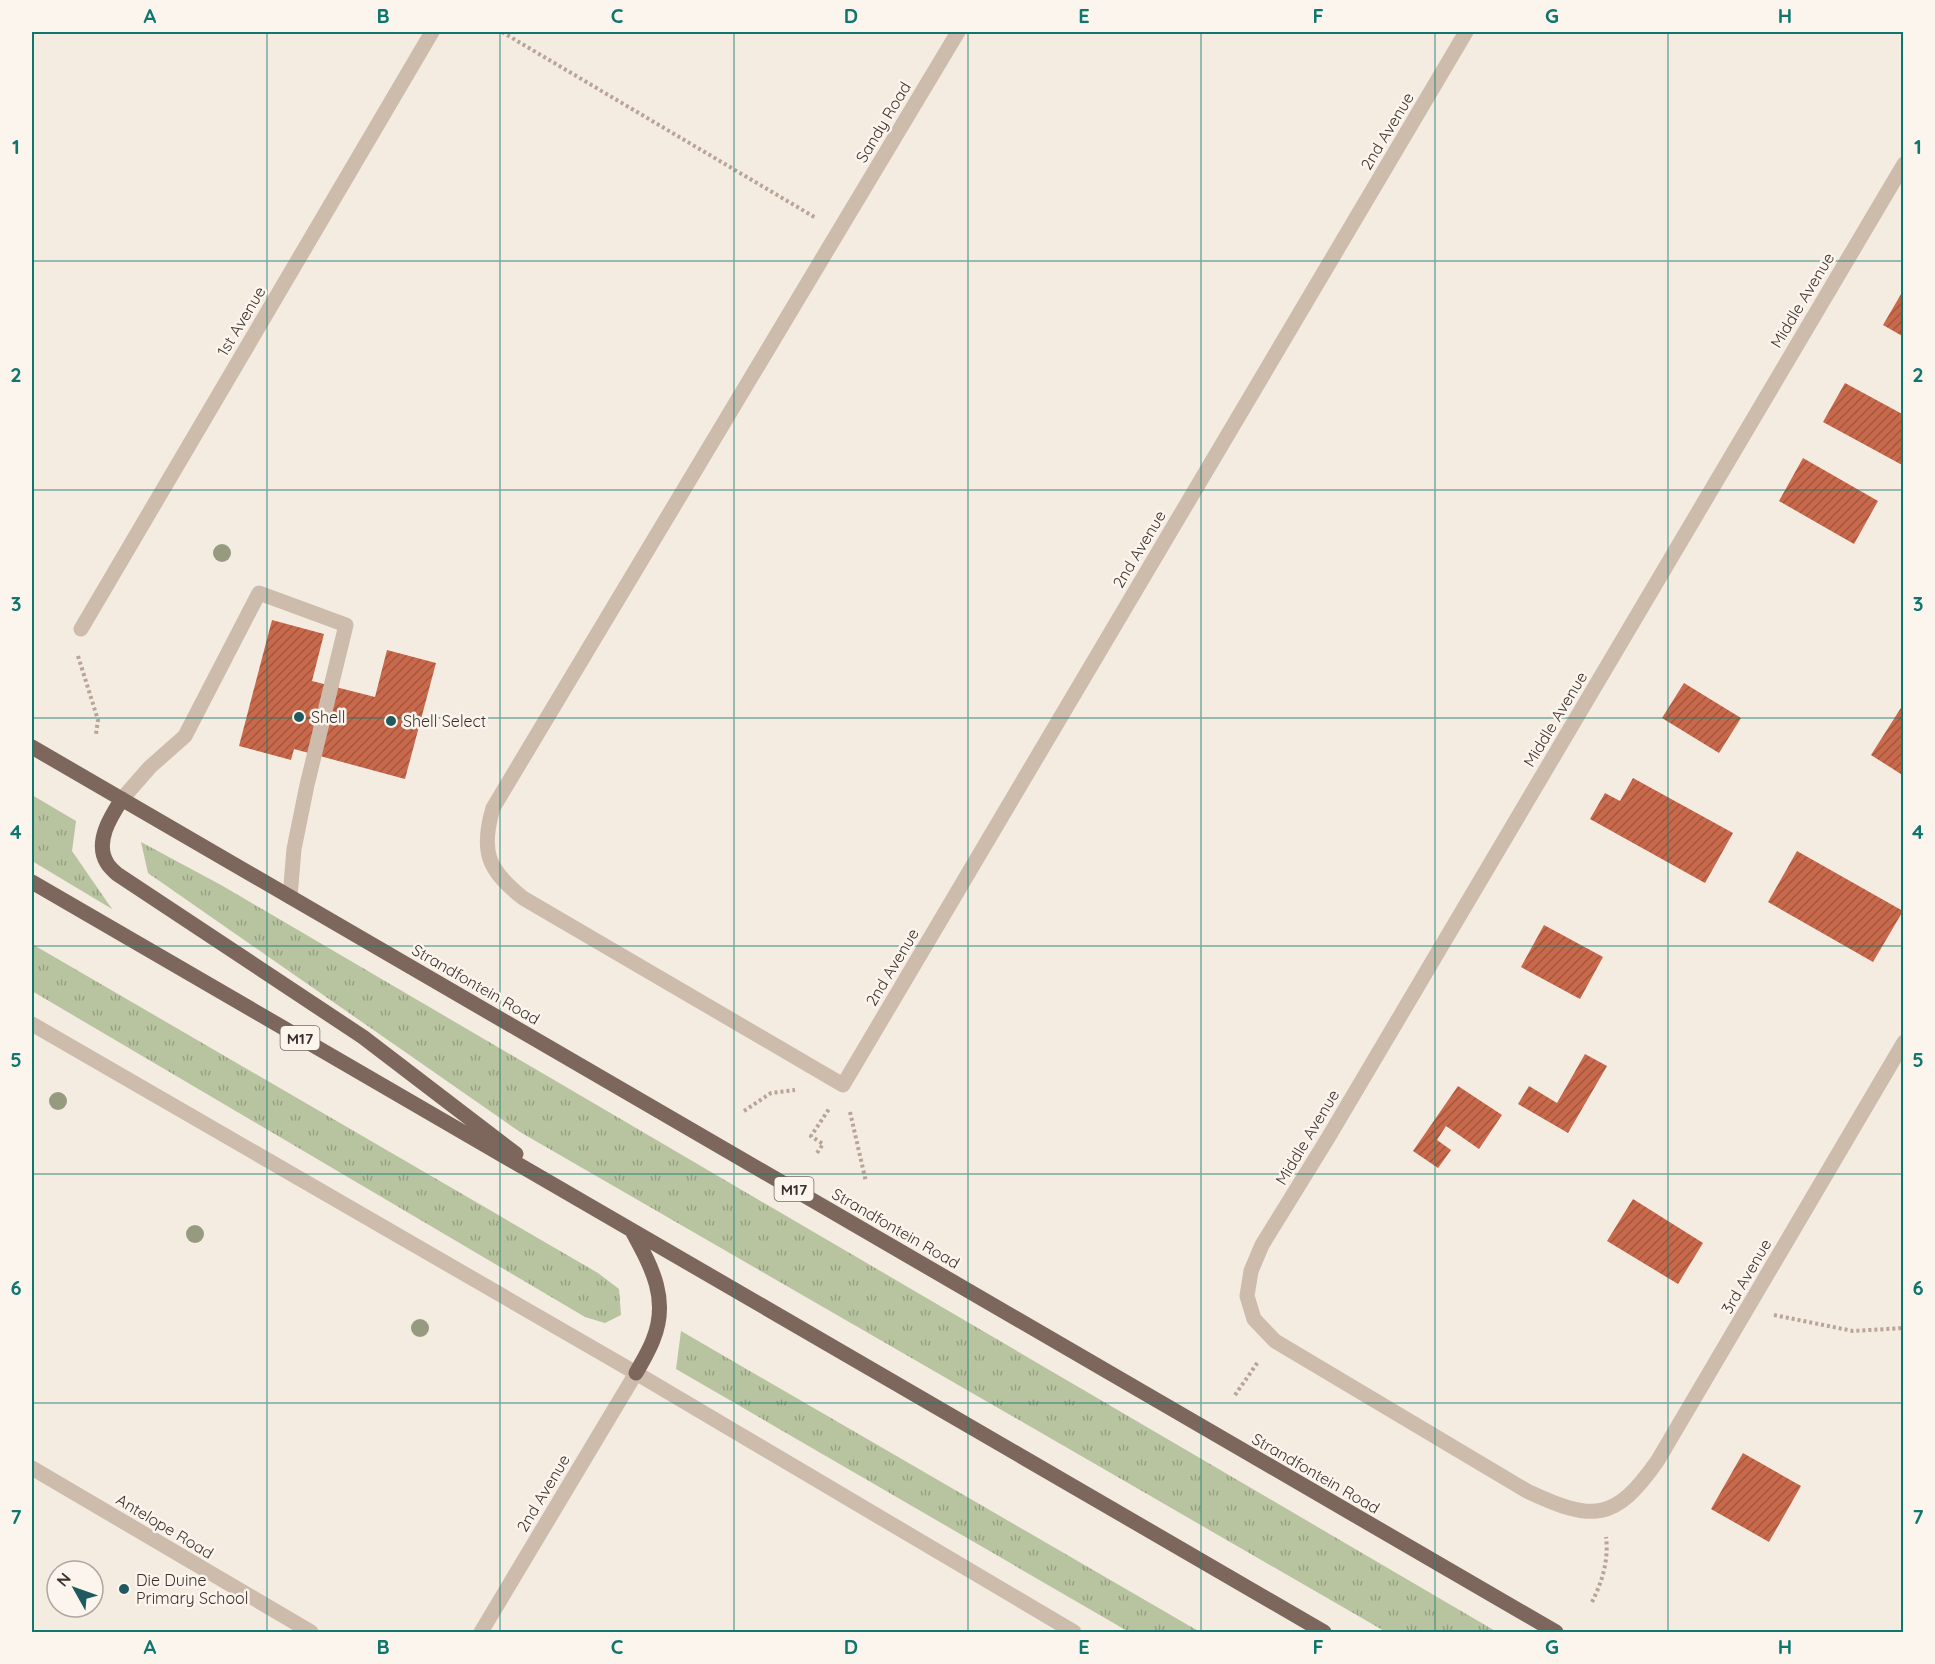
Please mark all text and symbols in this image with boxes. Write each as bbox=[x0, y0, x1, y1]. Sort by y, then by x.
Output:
text: A bbox=[144, 3, 157, 28]
text: B bbox=[376, 3, 390, 28]
text: C bbox=[611, 3, 624, 28]
text: D bbox=[844, 3, 858, 28]
text: E bbox=[1078, 3, 1090, 28]
text: F bbox=[1312, 3, 1324, 28]
text: G bbox=[1545, 3, 1559, 28]
text: H bbox=[1778, 3, 1792, 28]
street label: Sandy Road bbox=[851, 78, 915, 166]
street label: 2nd Avenue bbox=[1356, 89, 1418, 173]
text: 1 bbox=[12, 134, 20, 159]
text: 1 bbox=[1914, 134, 1922, 159]
street label: Middle Avenue bbox=[1766, 249, 1838, 351]
street label: 1st Avenue bbox=[212, 282, 270, 360]
text: 2 bbox=[10, 362, 22, 387]
text: 2 bbox=[1912, 362, 1924, 387]
street label: 2nd Avenue bbox=[1108, 507, 1170, 591]
text: 3 bbox=[11, 591, 21, 616]
text: 3 bbox=[1913, 591, 1923, 616]
street label: Middle Avenue bbox=[1519, 668, 1591, 770]
place label: Shell bbox=[311, 707, 345, 727]
marker: Shell bbox=[292, 710, 306, 724]
place label: Shell Select bbox=[403, 711, 486, 731]
marker: Shell Select bbox=[384, 714, 398, 728]
text: 4 bbox=[10, 819, 22, 844]
text: 4 bbox=[1912, 819, 1924, 844]
street label: 2nd Avenue bbox=[861, 925, 923, 1009]
street label: Strandfontein Road bbox=[409, 939, 543, 1029]
road number: M17 bbox=[280, 1026, 320, 1050]
text: 5 bbox=[10, 1047, 22, 1072]
text: 5 bbox=[1912, 1047, 1924, 1072]
street label: Middle Avenue bbox=[1271, 1086, 1343, 1188]
road number: M17 bbox=[774, 1177, 814, 1201]
street label: Strandfontein Road bbox=[829, 1183, 963, 1273]
street label: 3rd Avenue bbox=[1717, 1235, 1775, 1317]
text: 6 bbox=[10, 1275, 22, 1300]
text: 6 bbox=[1912, 1275, 1924, 1300]
street label: Strandfontein Road bbox=[1249, 1428, 1383, 1518]
street label: 2nd Avenue bbox=[512, 1451, 574, 1535]
street label: Antelope Road bbox=[113, 1489, 217, 1563]
text: 7 bbox=[11, 1504, 22, 1529]
text: 7 bbox=[1913, 1504, 1924, 1529]
north arrow bbox=[45, 1559, 105, 1619]
text: N bbox=[52, 1568, 75, 1590]
place label: Die Duine Primary School bbox=[136, 1570, 248, 1608]
marker: Die Duine Primary School bbox=[117, 1582, 131, 1596]
text: A bbox=[144, 1634, 157, 1659]
text: B bbox=[376, 1634, 390, 1659]
text: C bbox=[611, 1634, 624, 1659]
text: D bbox=[844, 1634, 858, 1659]
text: E bbox=[1078, 1634, 1090, 1659]
text: F bbox=[1312, 1634, 1324, 1659]
text: G bbox=[1545, 1634, 1559, 1659]
text: H bbox=[1778, 1634, 1792, 1659]

